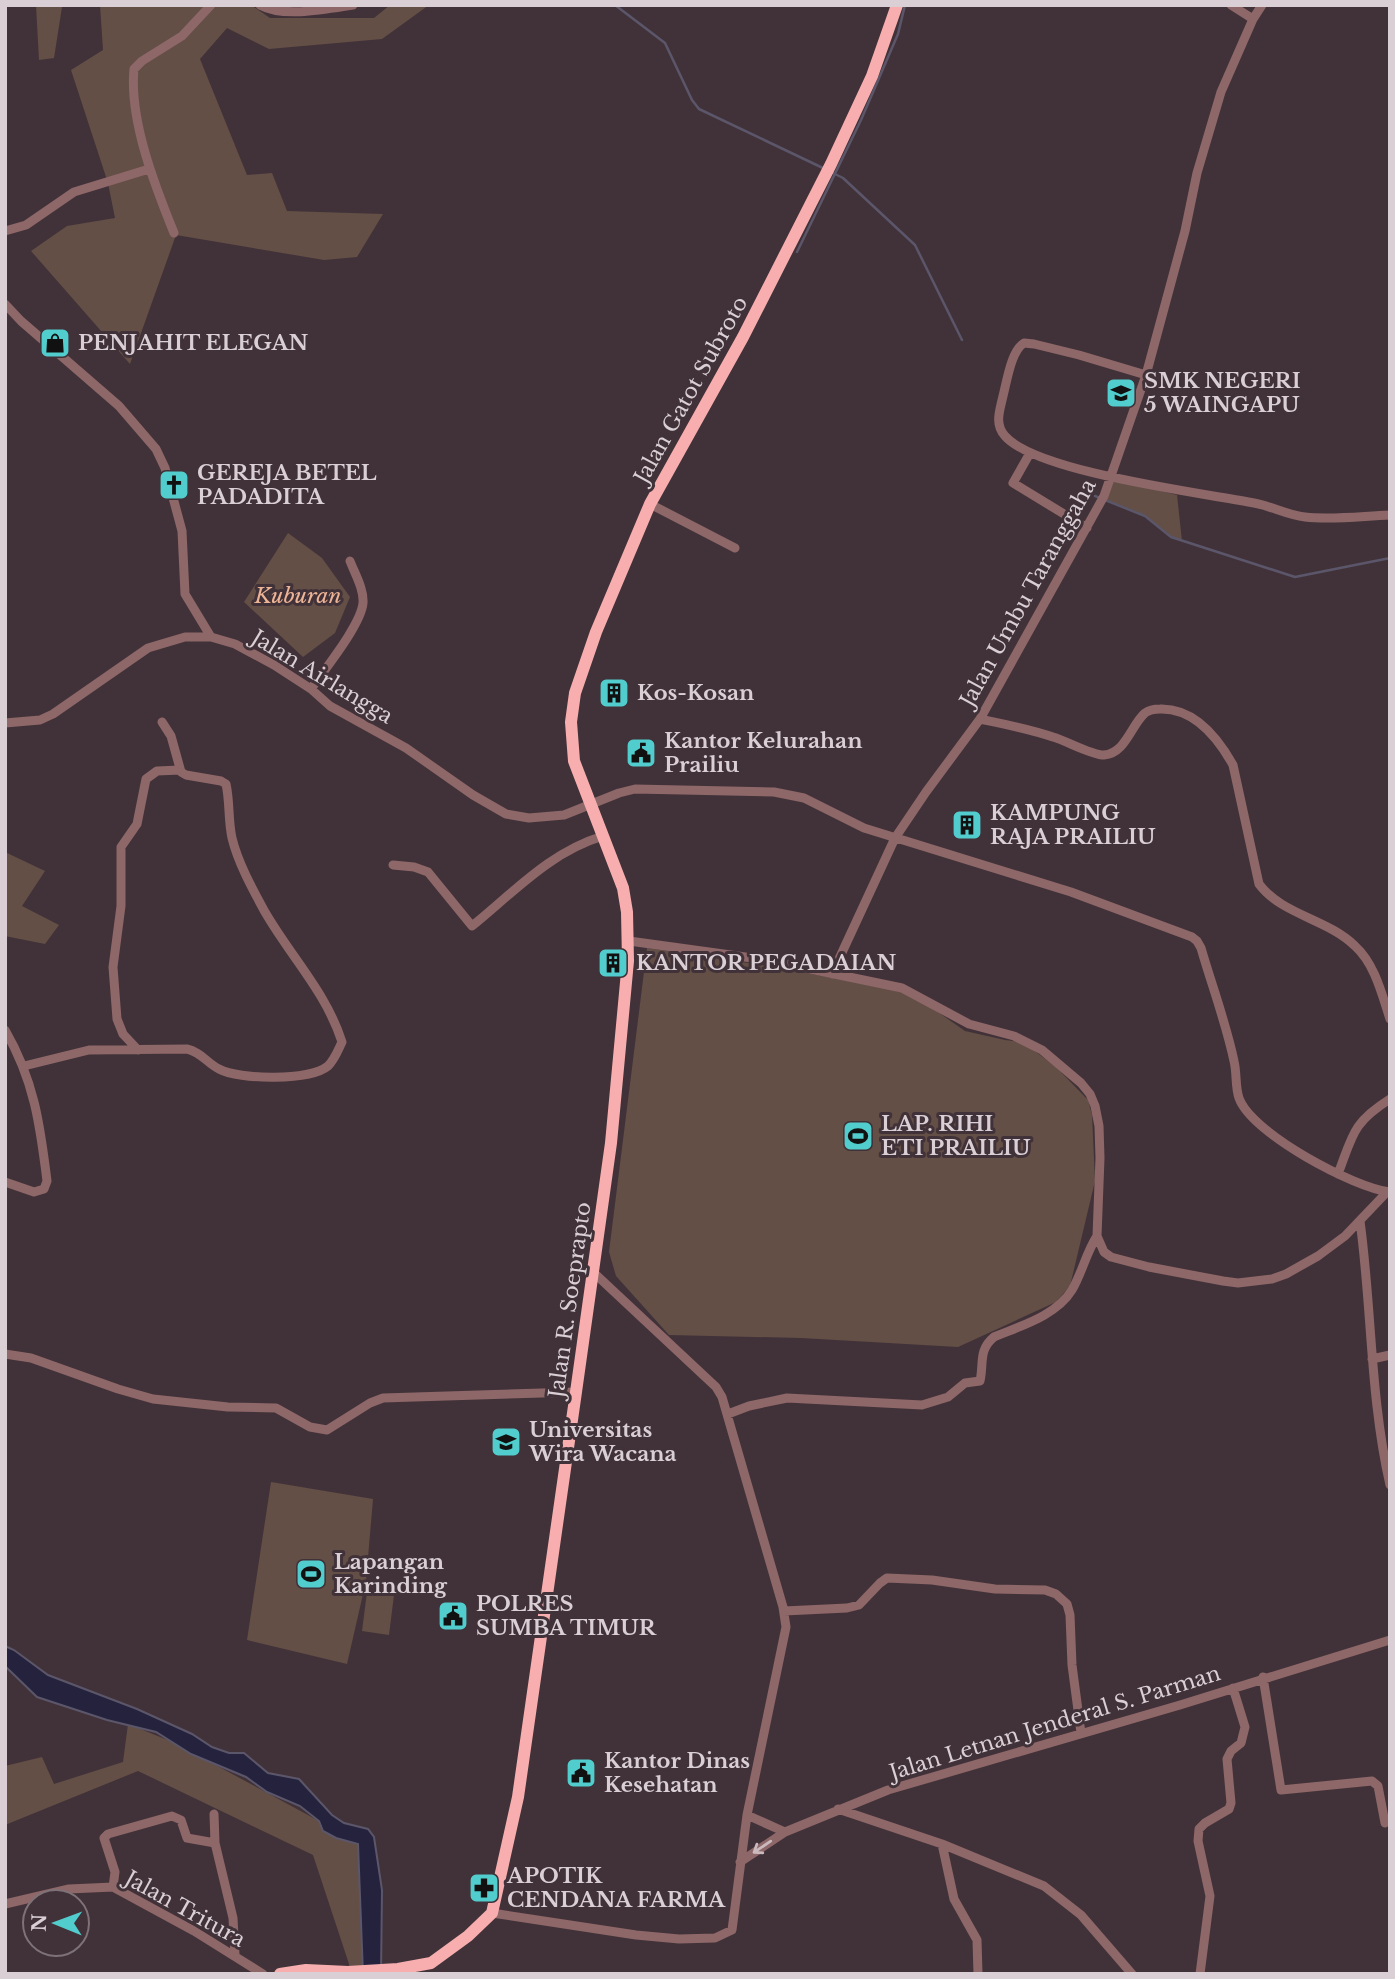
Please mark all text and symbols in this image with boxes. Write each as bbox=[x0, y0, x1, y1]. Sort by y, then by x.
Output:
street label: Jalan Gatot Subroto bbox=[627, 292, 753, 491]
shop icon: PENJAHIT ELEGAN bbox=[38, 326, 72, 360]
place label: PENJAHIT ELEGAN bbox=[78, 330, 308, 356]
place label: SMK NEGERI 5 WAINGAPU bbox=[1144, 368, 1301, 418]
school or university icon: SMK NEGERI 5 WAINGAPU bbox=[1104, 376, 1138, 410]
place label: GEREJA BETEL PADADITA bbox=[197, 460, 377, 510]
church icon: GEREJA BETEL PADADITA bbox=[157, 468, 191, 502]
street label: Jalan Umbu Taranggaha bbox=[953, 474, 1102, 714]
park label: Kuburan bbox=[253, 583, 342, 609]
street label: Jalan Airlangga bbox=[244, 623, 398, 730]
building icon: Kos-Kosan bbox=[597, 676, 631, 710]
place label: Kos-Kosan bbox=[637, 680, 754, 706]
place label: Kantor Kelurahan Prailiu bbox=[664, 728, 862, 778]
public building icon: Kantor Kelurahan Prailiu bbox=[624, 736, 658, 770]
place label: KAMPUNG RAJA PRAILIU bbox=[990, 800, 1156, 850]
building icon: KAMPUNG RAJA PRAILIU bbox=[950, 808, 984, 842]
building icon: KANTOR PEGADAIAN bbox=[596, 946, 630, 980]
place label: KANTOR PEGADAIAN bbox=[636, 950, 896, 976]
place label: LAP. RIHI ETI PRAILIU bbox=[881, 1111, 1031, 1161]
sports icon: LAP. RIHI ETI PRAILIU bbox=[841, 1119, 875, 1153]
street label: Jalan R. Soeprapto bbox=[543, 1200, 597, 1403]
place label: Universitas Wira Wacana bbox=[528, 1417, 677, 1467]
school or university icon: Universitas Wira Wacana bbox=[489, 1425, 523, 1459]
place label: Lapangan Karinding bbox=[334, 1549, 448, 1599]
sports icon: Lapangan Karinding bbox=[294, 1557, 328, 1591]
place label: POLRES SUMBA TIMUR bbox=[476, 1591, 657, 1641]
public building icon: POLRES SUMBA TIMUR bbox=[436, 1599, 470, 1633]
street label: Jalan Letnan Jenderal S. Parman bbox=[884, 1660, 1224, 1787]
place label: Kantor Dinas Kesehatan bbox=[604, 1748, 750, 1798]
public building icon: Kantor Dinas Kesehatan bbox=[564, 1756, 598, 1790]
one-way arrow bbox=[753, 1840, 773, 1854]
place label: APOTIK CENDANA FARMA bbox=[506, 1863, 726, 1913]
street label: Jalan Tritura bbox=[118, 1864, 250, 1953]
pharmacy icon: APOTIK CENDANA FARMA bbox=[467, 1871, 501, 1905]
north arrow bbox=[21, 1888, 91, 1958]
text: N bbox=[28, 1913, 51, 1932]

